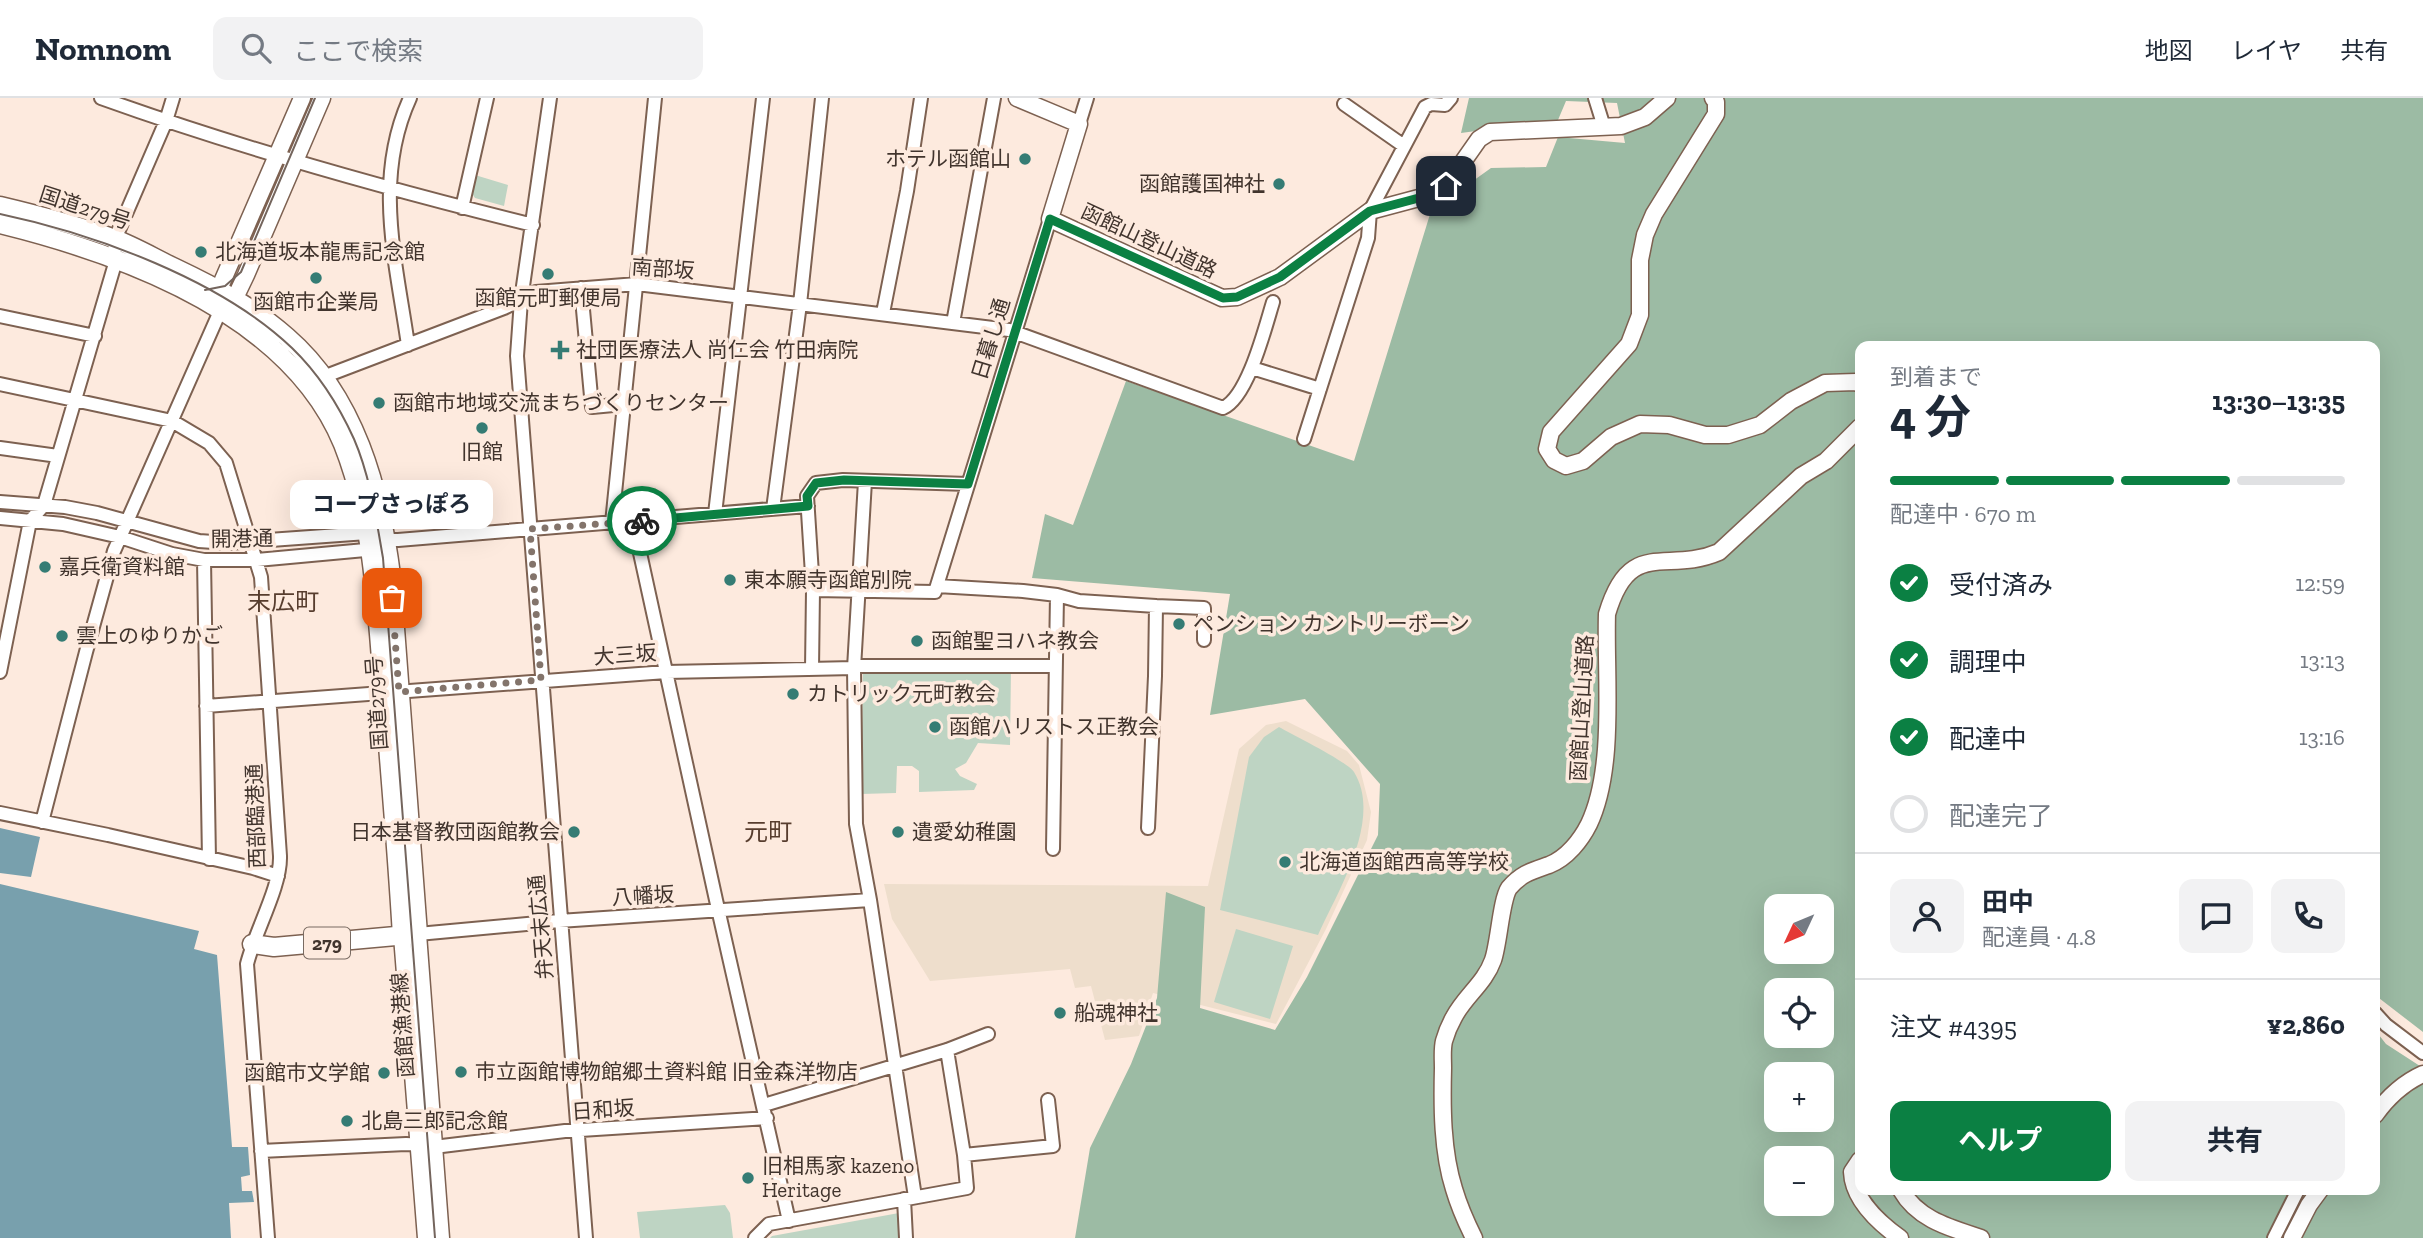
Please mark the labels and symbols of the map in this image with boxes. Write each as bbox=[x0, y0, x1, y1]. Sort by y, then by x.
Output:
place label: ホテル函館山 bbox=[885, 146, 1011, 171]
marker: ホテル函館山 bbox=[1017, 151, 1033, 167]
pin bbox=[1416, 156, 1476, 216]
place label: 函館護国神社 bbox=[1139, 171, 1265, 196]
marker: 函館護国神社 bbox=[1271, 176, 1287, 192]
street label: 国道279号 bbox=[36, 181, 134, 234]
street label: 函館山登山道路 bbox=[1077, 198, 1221, 283]
place label: 北海道坂本龍馬記念館 bbox=[215, 239, 425, 264]
marker: 北海道坂本龍馬記念館 bbox=[193, 244, 209, 260]
street label: 南部坂 bbox=[631, 254, 695, 283]
marker: 函館元町郵便局 bbox=[540, 266, 556, 282]
marker: 函館市企業局 bbox=[308, 270, 324, 286]
place label: 函館元町郵便局 bbox=[475, 285, 622, 310]
place label: 函館市企業局 bbox=[253, 289, 379, 314]
street label: 日暮し通 bbox=[966, 295, 1015, 383]
place label: 社団医療法人 尚仁会 竹田病院 bbox=[576, 337, 859, 362]
marker: 社団医療法人 尚仁会 竹田病院 bbox=[550, 340, 570, 360]
place label: 函館市地域交流まちづくりセンター bbox=[393, 390, 729, 415]
marker: 函館市地域交流まちづくりセンター bbox=[371, 395, 387, 411]
marker: 旧館 bbox=[474, 420, 490, 436]
place label: 旧館 bbox=[461, 439, 503, 464]
callout: コープさっぽろ bbox=[290, 479, 494, 528]
courier bbox=[607, 486, 677, 556]
street label: 開港通 bbox=[210, 525, 274, 552]
place label: 嘉兵衛資料館 bbox=[59, 554, 185, 579]
marker: 嘉兵衛資料館 bbox=[37, 559, 53, 575]
place label: 東本願寺函館別院 bbox=[744, 567, 912, 592]
pin bbox=[362, 568, 422, 628]
marker: 東本願寺函館別院 bbox=[722, 572, 738, 588]
district label: 末広町 bbox=[247, 587, 319, 616]
place label: ペンション カントリーボーン bbox=[1193, 611, 1470, 636]
marker: ペンション カントリーボーン bbox=[1171, 616, 1187, 632]
place label: 雲上のゆりかご bbox=[76, 623, 223, 648]
marker: 雲上のゆりかご bbox=[54, 628, 70, 644]
place label: 函館聖ヨハネ教会 bbox=[931, 628, 1099, 653]
marker: 函館聖ヨハネ教会 bbox=[909, 633, 925, 649]
street label: 函館山登山道路 bbox=[1565, 634, 1598, 782]
street label: 大三坂 bbox=[593, 640, 657, 669]
street label: 国道279号 bbox=[361, 655, 392, 751]
place label: カトリック元町教会 bbox=[807, 681, 996, 706]
marker: カトリック元町教会 bbox=[785, 686, 801, 702]
place label: 函館ハリストス正教会 bbox=[949, 714, 1159, 739]
marker: 函館ハリストス正教会 bbox=[927, 719, 943, 735]
street label: 西部臨港通 bbox=[241, 763, 270, 869]
district label: 元町 bbox=[744, 817, 792, 846]
place label: 日本基督教団函館教会 bbox=[350, 819, 560, 844]
place label: 遺愛幼稚園 bbox=[912, 819, 1017, 844]
marker: 日本基督教団函館教会 bbox=[566, 824, 582, 840]
marker: 遺愛幼稚園 bbox=[890, 824, 906, 840]
place label: 北海道函館西高等学校 bbox=[1299, 849, 1509, 874]
marker: 北海道函館西高等学校 bbox=[1277, 854, 1293, 870]
street label: 弁天末広通 bbox=[523, 874, 558, 980]
street label: 八幡坂 bbox=[611, 881, 675, 910]
north arrow bbox=[1764, 894, 1834, 964]
road number: 279 bbox=[304, 928, 350, 958]
street label: 函館漁港線 bbox=[386, 972, 419, 1078]
place label: 船魂神社 bbox=[1074, 1000, 1158, 1025]
marker: 船魂神社 bbox=[1052, 1005, 1068, 1021]
place label: 市立函館博物館郷土資料館 旧金森洋物店 bbox=[475, 1059, 858, 1084]
place label: 函館市文学館 bbox=[244, 1060, 370, 1085]
marker: 市立函館博物館郷土資料館 旧金森洋物店 bbox=[453, 1064, 469, 1080]
marker: 函館市文学館 bbox=[376, 1065, 392, 1081]
street label: 日和坂 bbox=[571, 1095, 635, 1124]
place label: 北島三郎記念館 bbox=[361, 1108, 508, 1133]
marker: 北島三郎記念館 bbox=[339, 1113, 355, 1129]
place label: 旧相馬家 kazeno Heritage bbox=[762, 1153, 914, 1202]
marker: 旧相馬家 kazeno Heritage bbox=[740, 1170, 756, 1186]

